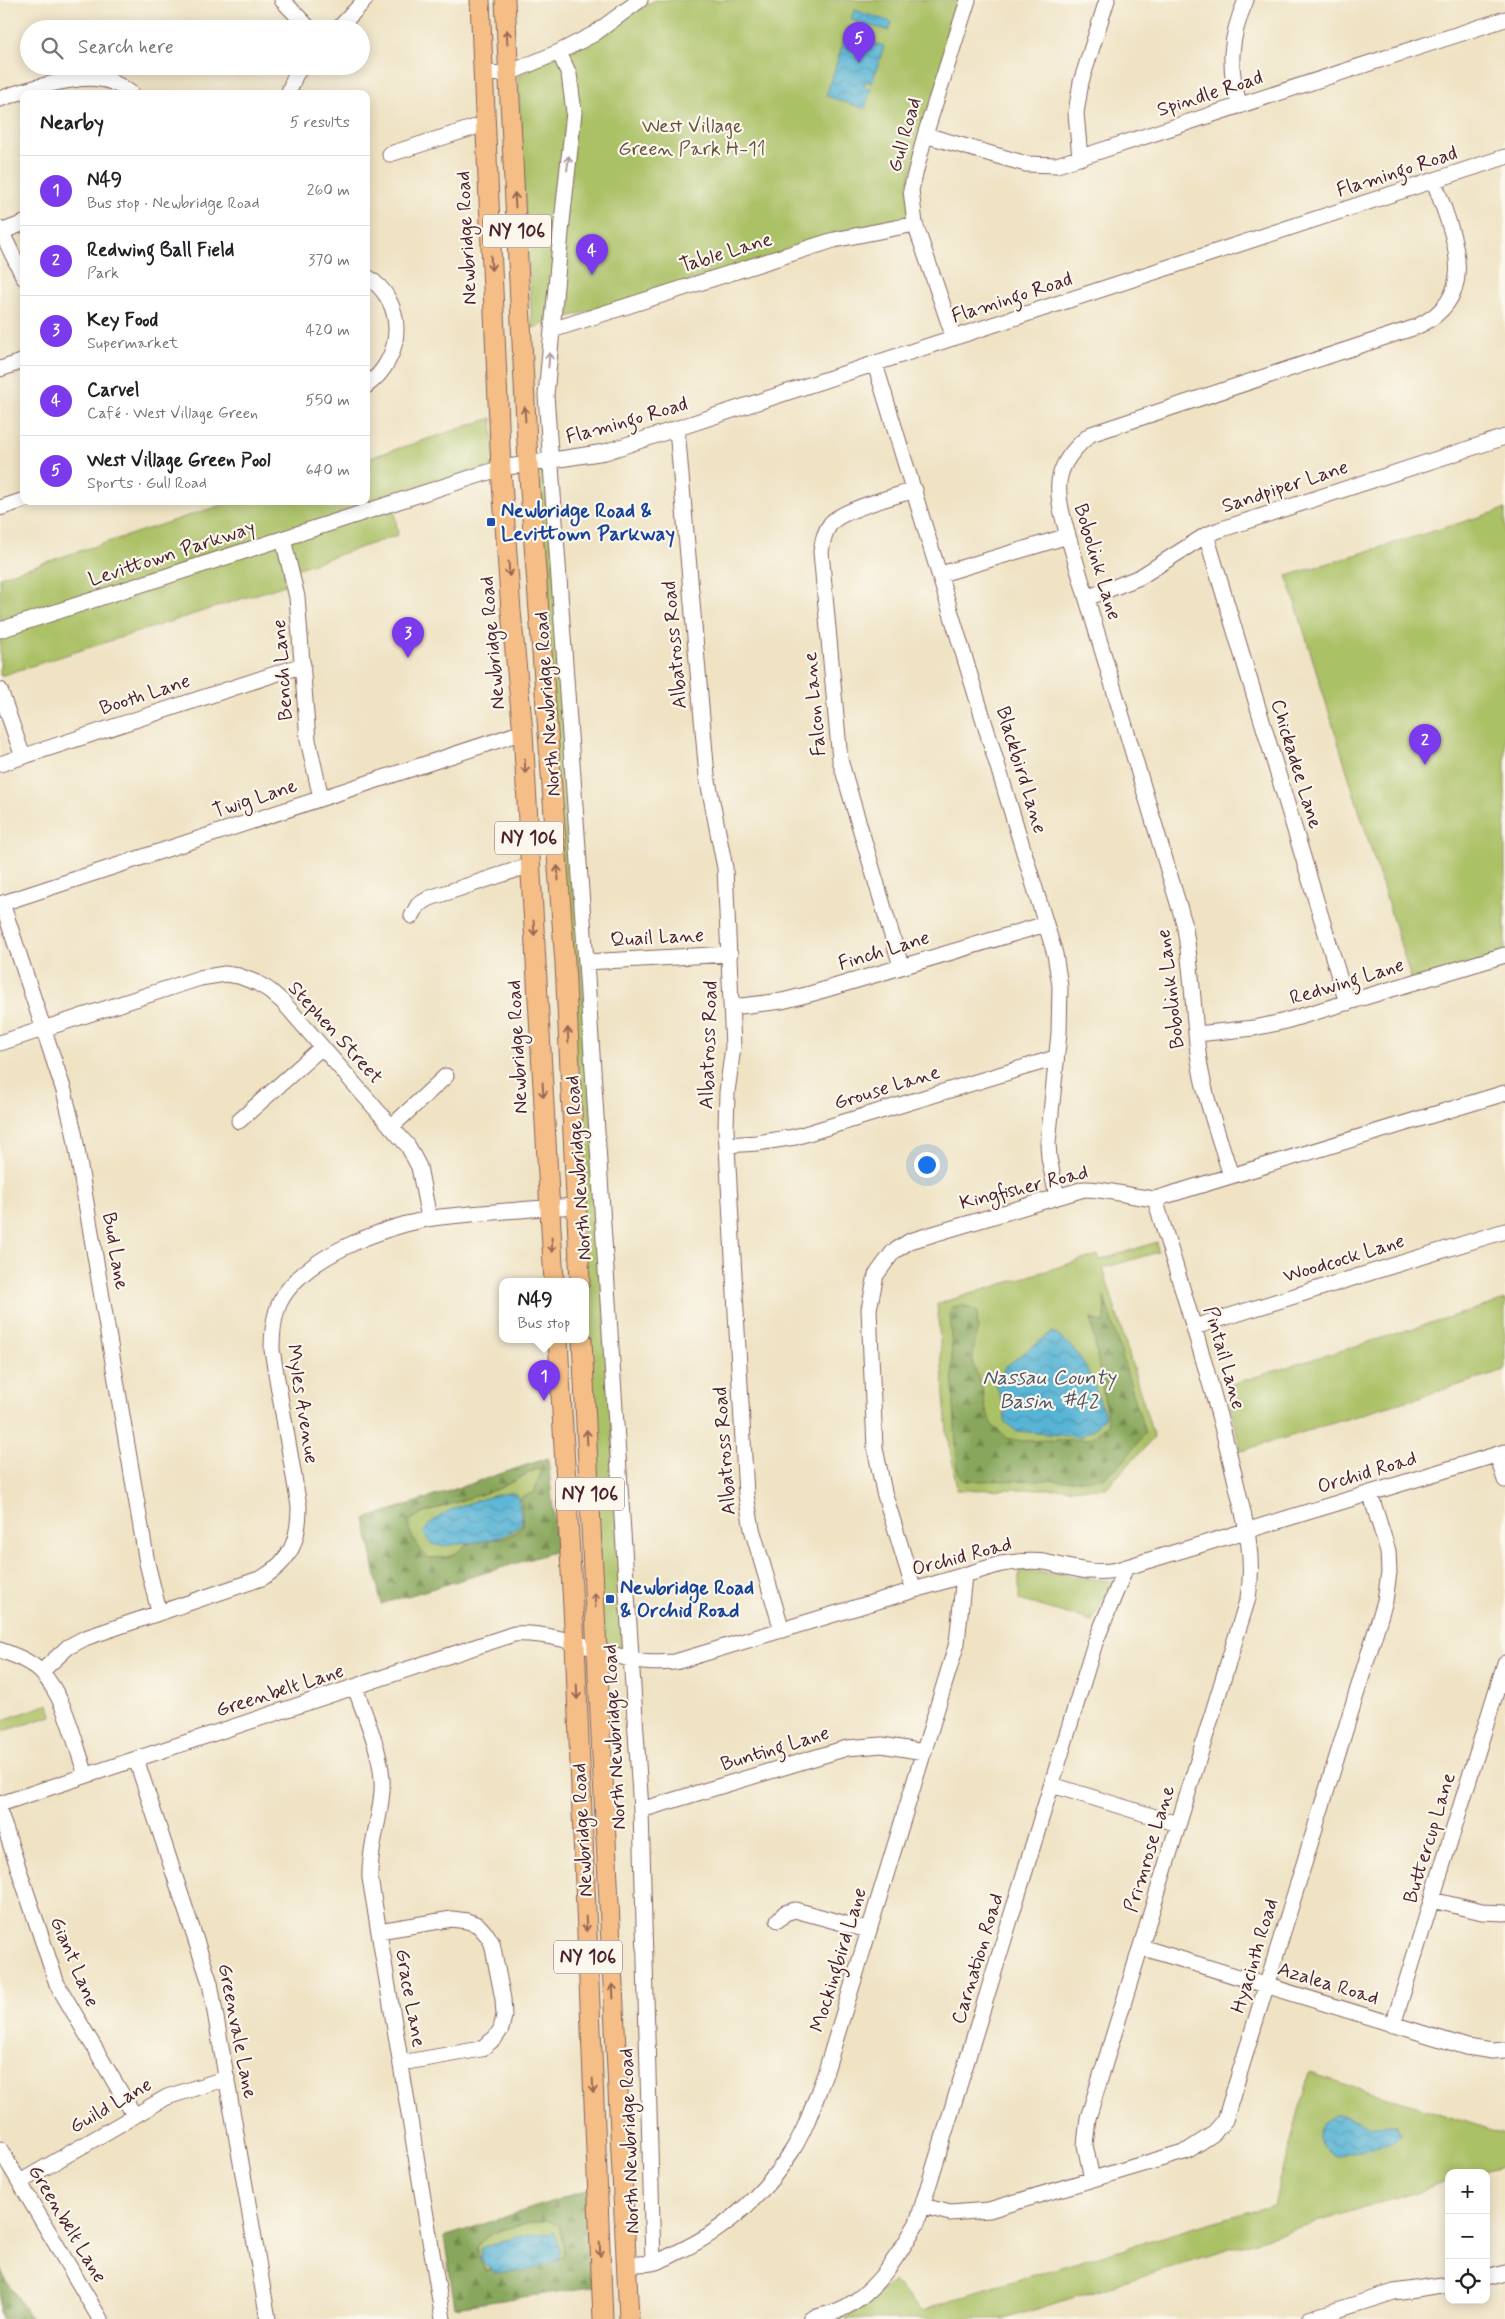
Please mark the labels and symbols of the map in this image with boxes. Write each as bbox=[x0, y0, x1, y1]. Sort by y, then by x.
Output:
pin: 5 bbox=[843, 22, 875, 63]
one-way arrow bbox=[503, 30, 512, 46]
street label: Spindle Road bbox=[1154, 64, 1266, 124]
street label: Gull Road bbox=[881, 94, 929, 176]
park label: West Village Green Park H-11 bbox=[618, 113, 766, 163]
street label: Flamingo Road bbox=[1333, 140, 1462, 206]
one-way arrow bbox=[563, 156, 573, 172]
street label: Newbridge Road bbox=[450, 170, 485, 306]
one-way arrow bbox=[511, 192, 520, 208]
road number: NY 106 bbox=[483, 215, 551, 248]
street label: Table Lane bbox=[677, 226, 776, 280]
pin: 4 bbox=[576, 234, 608, 275]
one-way arrow bbox=[487, 254, 496, 270]
street label: Flamingo Road bbox=[948, 266, 1077, 332]
one-way arrow bbox=[544, 352, 554, 368]
street label: Flamingo Road bbox=[563, 391, 692, 453]
one-way arrow bbox=[521, 407, 530, 423]
street label: Sandpiper Lane bbox=[1218, 454, 1352, 520]
place label: Newbridge Road & Levittown Parkway bbox=[501, 498, 675, 548]
street label: Bobolink Lane bbox=[1066, 500, 1128, 624]
street label: Levittown Parkway bbox=[85, 514, 259, 594]
marker: Newbridge Road & Levittown Parkway bbox=[485, 516, 497, 528]
one-way arrow bbox=[505, 561, 514, 577]
street label: Newbridge Road bbox=[474, 575, 513, 711]
street label: Albatross Road bbox=[656, 580, 694, 710]
street label: North Newbridge Road bbox=[528, 610, 569, 798]
pin: 3 bbox=[392, 617, 424, 658]
street label: Bench Lane bbox=[266, 618, 300, 722]
street label: Falcon Lane bbox=[797, 651, 833, 757]
street label: Booth Lane bbox=[96, 668, 194, 722]
street label: Chickadee Lane bbox=[1263, 696, 1329, 832]
street label: Blackbird Lane bbox=[989, 703, 1053, 837]
pin: 2 bbox=[1409, 724, 1441, 765]
one-way arrow bbox=[520, 757, 529, 773]
street label: Twig Lane bbox=[209, 773, 301, 826]
road number: NY 106 bbox=[495, 821, 563, 854]
one-way arrow bbox=[554, 865, 563, 881]
one-way arrow bbox=[530, 920, 539, 936]
street label: Quail Lane bbox=[609, 922, 705, 954]
street label: Finch Lane bbox=[835, 924, 933, 978]
street label: Bobolink Lane bbox=[1150, 928, 1192, 1050]
street label: Redwing Lane bbox=[1287, 952, 1408, 1014]
street label: Stephen Street bbox=[281, 976, 389, 1090]
street label: Newbridge Road bbox=[501, 979, 536, 1115]
street label: Albatross Road bbox=[693, 980, 725, 1110]
one-way arrow bbox=[564, 1027, 573, 1043]
street label: Grouse Lane bbox=[831, 1059, 943, 1117]
street label: North Newbridge Road bbox=[559, 1074, 600, 1262]
one-way arrow bbox=[539, 1082, 548, 1098]
your location bbox=[914, 1152, 940, 1178]
street label: Kingfisher Road bbox=[957, 1159, 1091, 1218]
street label: Bud Lane bbox=[95, 1210, 135, 1292]
street label: Woodcock Lane bbox=[1280, 1228, 1408, 1290]
one-way arrow bbox=[548, 1237, 557, 1253]
street label: Pintail Lane bbox=[1196, 1303, 1252, 1413]
street label: Myles Avenue bbox=[279, 1342, 325, 1466]
pin: 1 bbox=[528, 1360, 560, 1401]
water label: Nassau County Basin #42 bbox=[982, 1364, 1118, 1416]
street label: Albatross Road bbox=[707, 1386, 743, 1516]
one-way arrow bbox=[582, 1429, 592, 1446]
street label: Orchid Road bbox=[1314, 1445, 1420, 1501]
road number: NY 106 bbox=[556, 1478, 624, 1510]
street label: Orchid Road bbox=[909, 1531, 1015, 1583]
place label: Newbridge Road & Orchid Road bbox=[620, 1575, 754, 1625]
one-way arrow bbox=[590, 1592, 599, 1608]
marker: Newbridge Road & Orchid Road bbox=[604, 1593, 616, 1605]
street label: North Newbridge Road bbox=[597, 1643, 634, 1831]
street label: Greenbelt Lane bbox=[212, 1658, 348, 1724]
one-way arrow bbox=[572, 1683, 581, 1699]
street label: Bunting Lane bbox=[717, 1720, 833, 1780]
street label: Newbridge Road bbox=[566, 1762, 601, 1898]
street label: Buttercup Lane bbox=[1397, 1769, 1463, 1907]
street label: Primrose Lane bbox=[1118, 1782, 1182, 1916]
street label: Mockingbird Lane bbox=[804, 1884, 876, 2036]
street label: Carnation Road bbox=[945, 1890, 1011, 2028]
street label: Hyacinth Road bbox=[1225, 1895, 1285, 2017]
street label: Giant Lane bbox=[43, 1912, 105, 2012]
one-way arrow bbox=[582, 1916, 591, 1932]
road number: NY 106 bbox=[554, 1940, 622, 1974]
street label: Grace Lane bbox=[388, 1947, 432, 2049]
street label: Azalea Road bbox=[1274, 1956, 1382, 2012]
street label: Greenvale Lane bbox=[211, 1961, 263, 2101]
one-way arrow bbox=[608, 1983, 618, 1999]
street label: North Newbridge Road bbox=[613, 2048, 648, 2234]
street label: Guild Lane bbox=[65, 2072, 157, 2140]
one-way arrow bbox=[588, 2078, 598, 2094]
street label: Greenbelt Lane bbox=[21, 2160, 113, 2288]
one-way arrow bbox=[595, 2240, 604, 2256]

